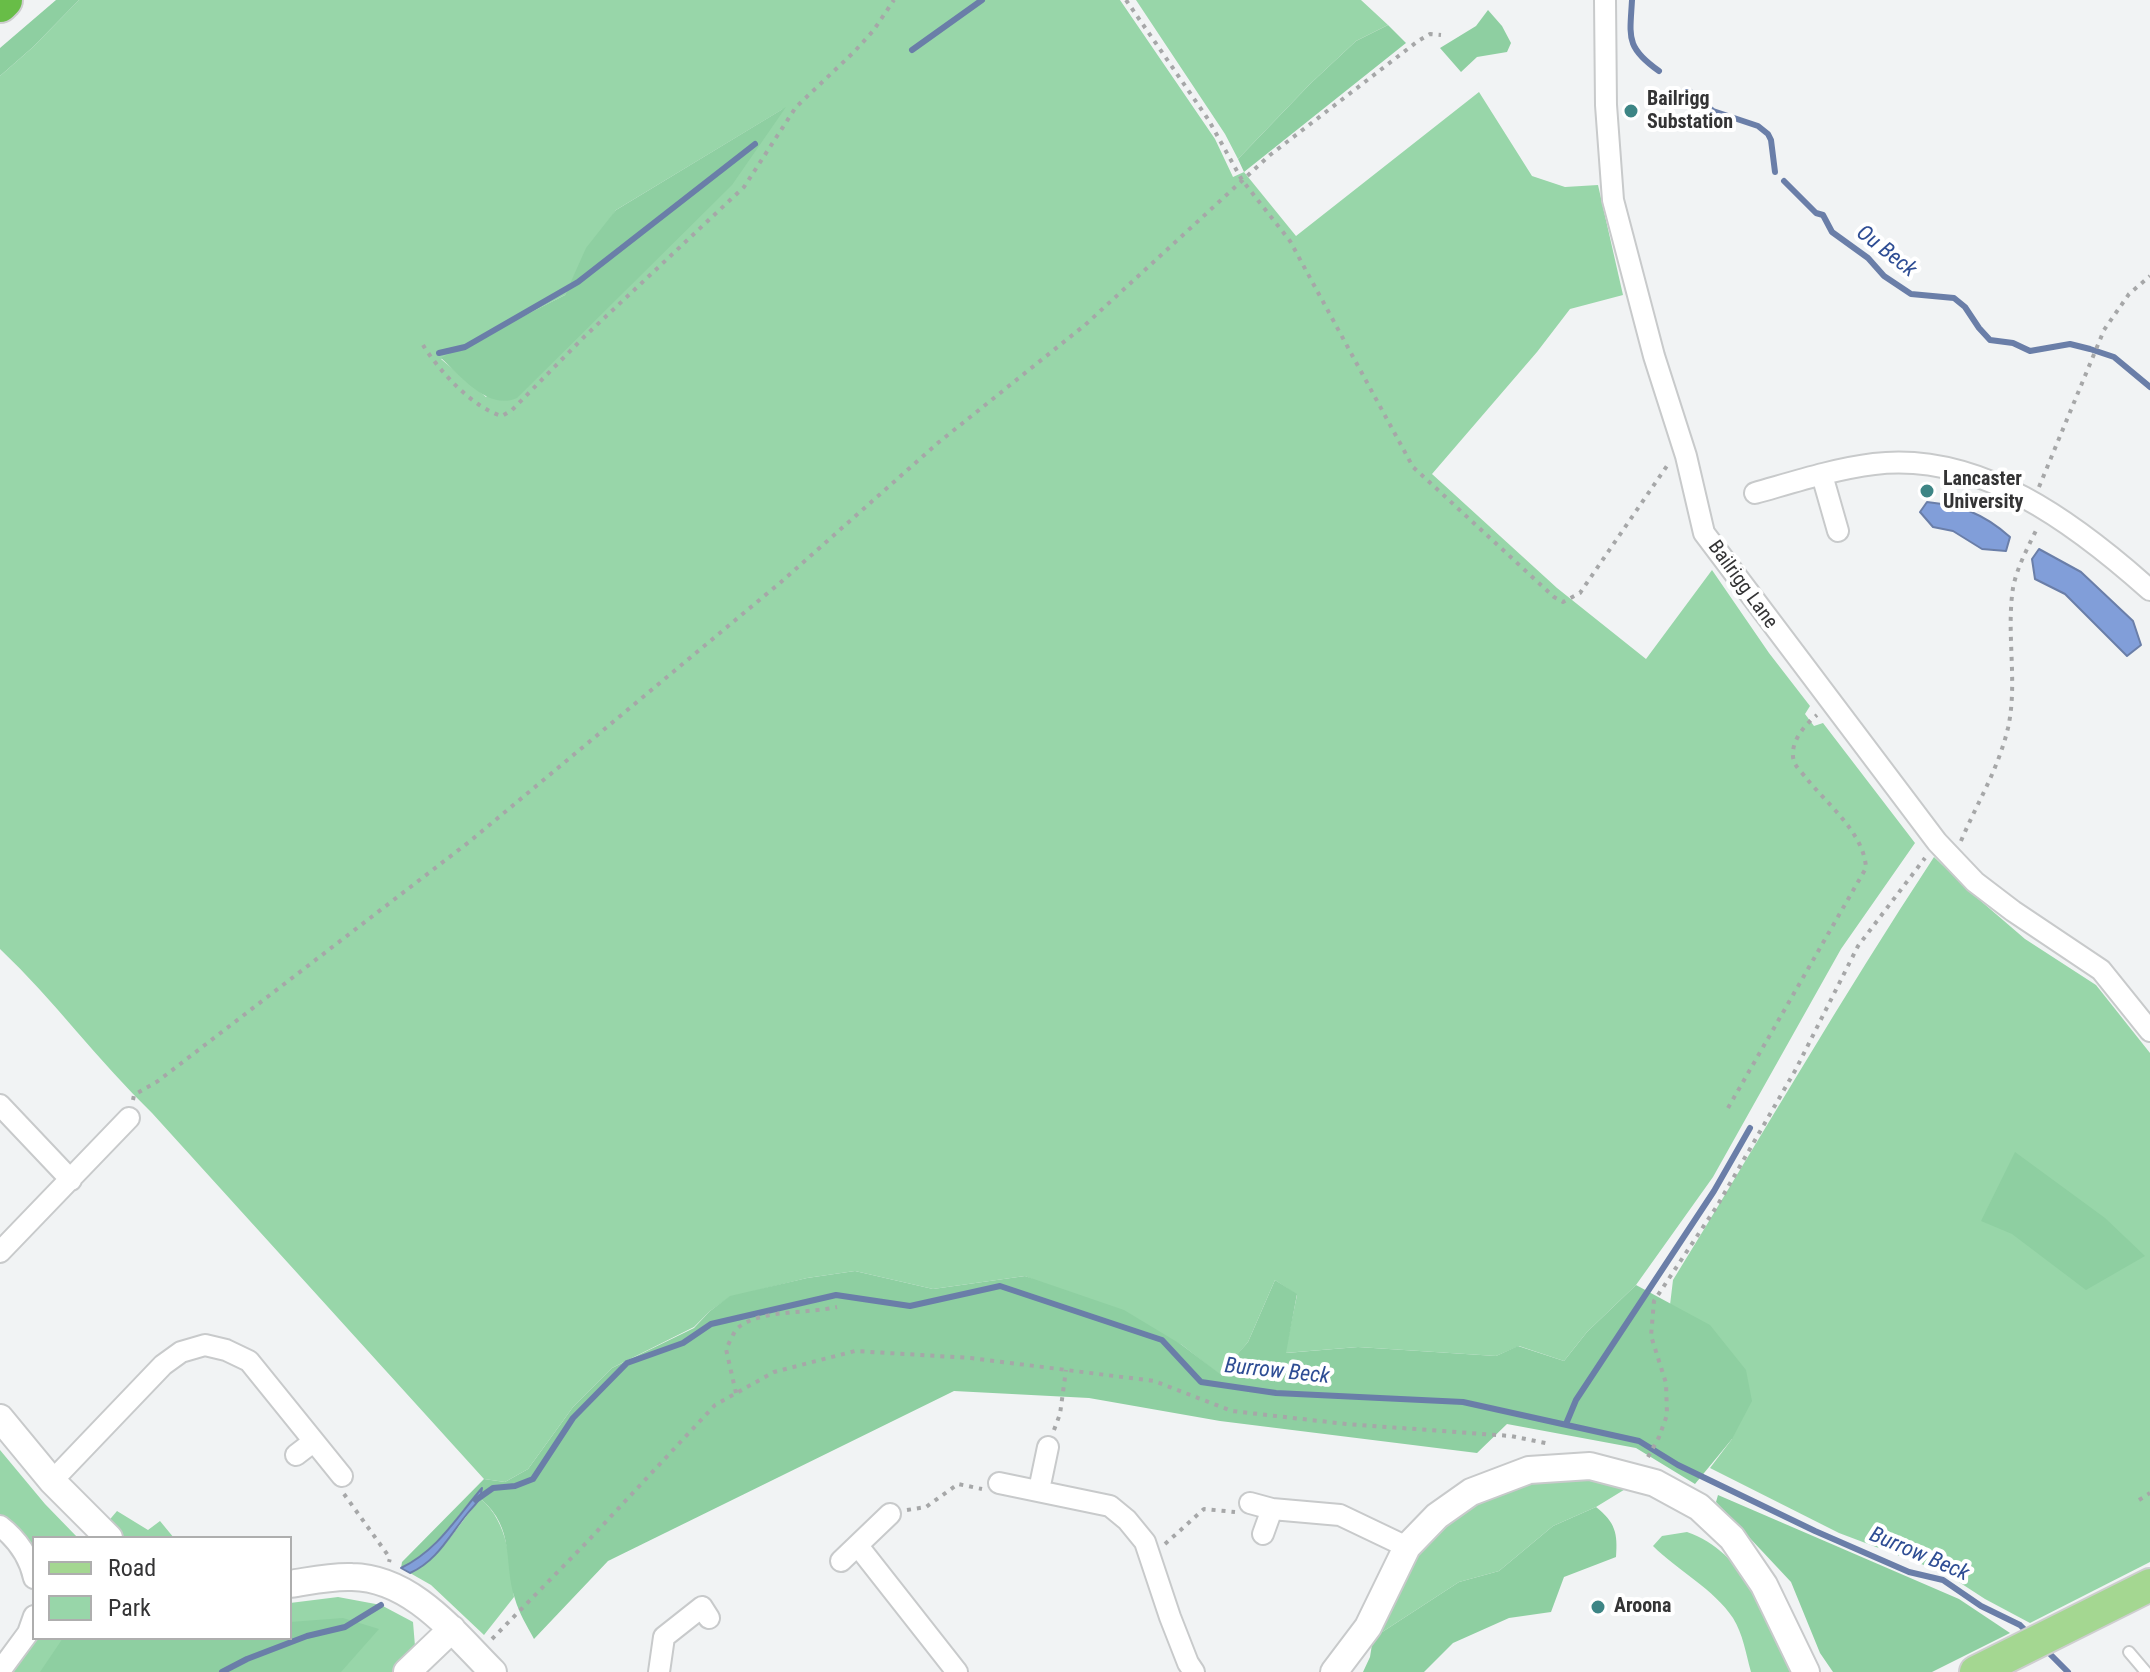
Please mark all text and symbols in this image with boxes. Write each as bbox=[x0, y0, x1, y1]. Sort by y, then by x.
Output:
place label: Bailrigg Substation bbox=[1647, 88, 1733, 135]
marker: Bailrigg Substation bbox=[1622, 102, 1640, 120]
water label: Ou Beck bbox=[1851, 220, 1921, 284]
place label: Lancaster University bbox=[1943, 468, 2023, 515]
marker: Lancaster University bbox=[1918, 482, 1936, 500]
street label: Bailrigg Lane bbox=[1702, 536, 1782, 634]
water label: Burrow Beck bbox=[1223, 1353, 1331, 1391]
water label: Burrow Beck bbox=[1865, 1522, 1973, 1588]
legend bbox=[32, 1536, 292, 1640]
text: Road bbox=[108, 1554, 156, 1582]
text: Park bbox=[108, 1594, 151, 1622]
place label: Aroona bbox=[1614, 1595, 1671, 1619]
marker: Aroona bbox=[1589, 1598, 1607, 1616]

